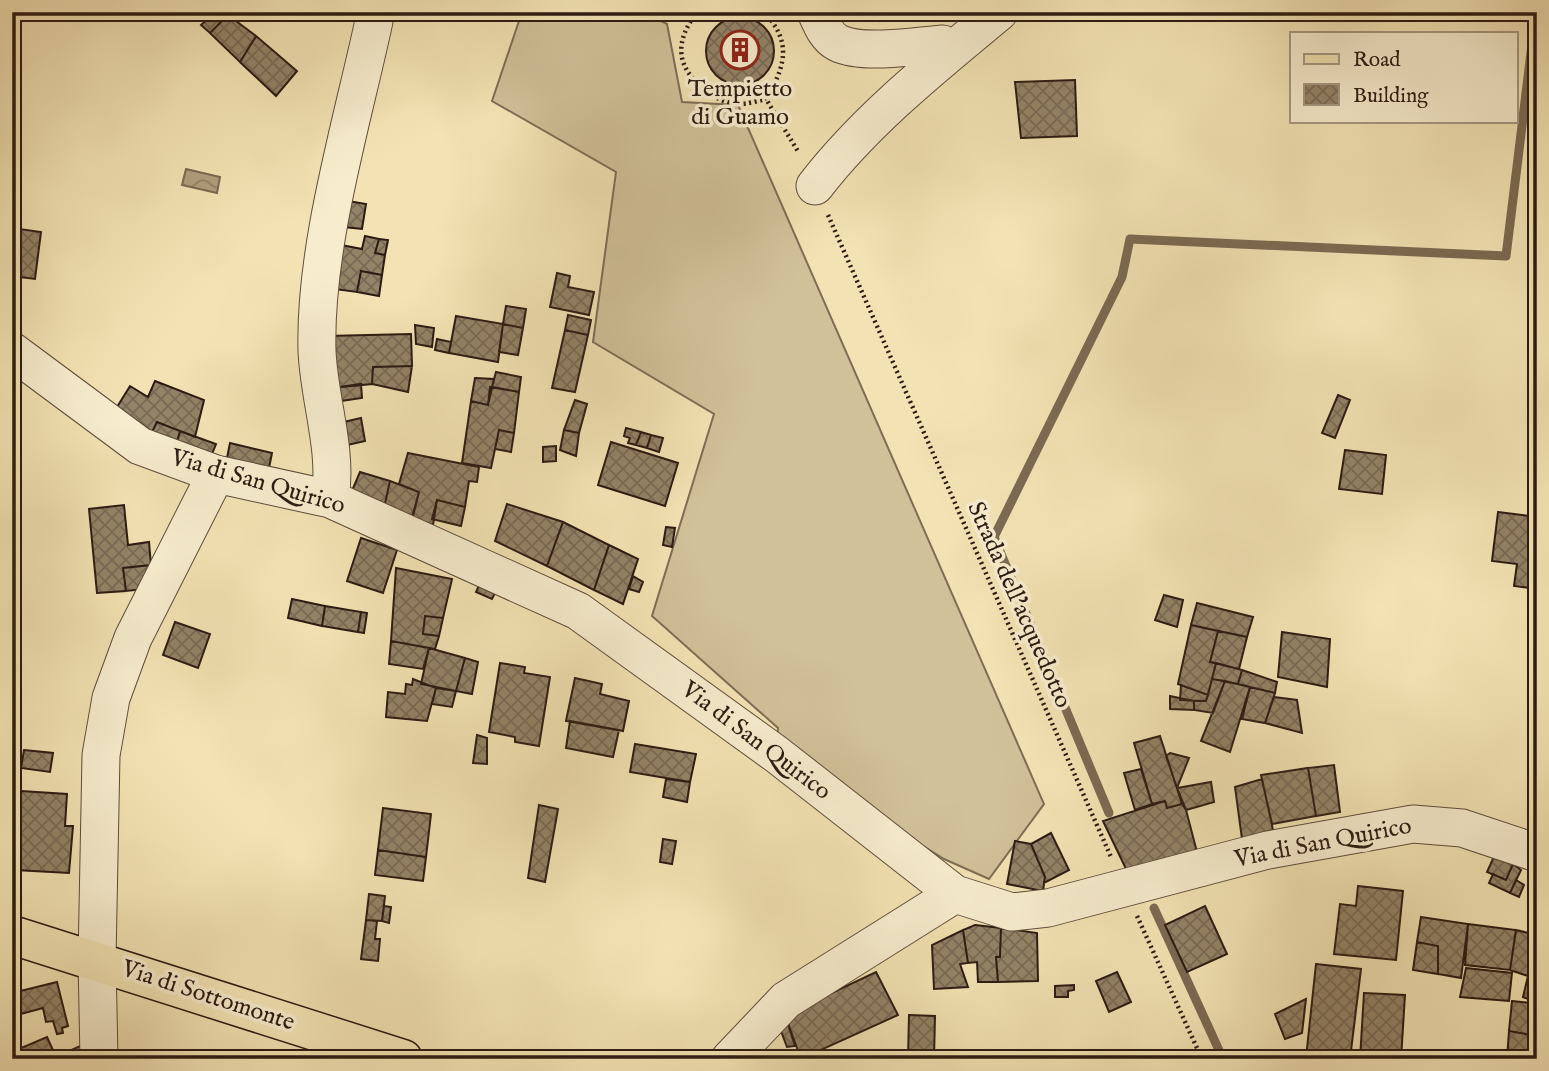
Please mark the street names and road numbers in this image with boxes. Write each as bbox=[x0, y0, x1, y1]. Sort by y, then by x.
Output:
street label: Via di San Quirico bbox=[166, 442, 349, 522]
street label: Strada dell'acquedotto bbox=[960, 497, 1078, 713]
street label: Via di San Quirico bbox=[674, 674, 837, 808]
street label: Via di San Quirico bbox=[1231, 811, 1414, 876]
street label: Via di Sottomonte bbox=[117, 953, 298, 1039]

